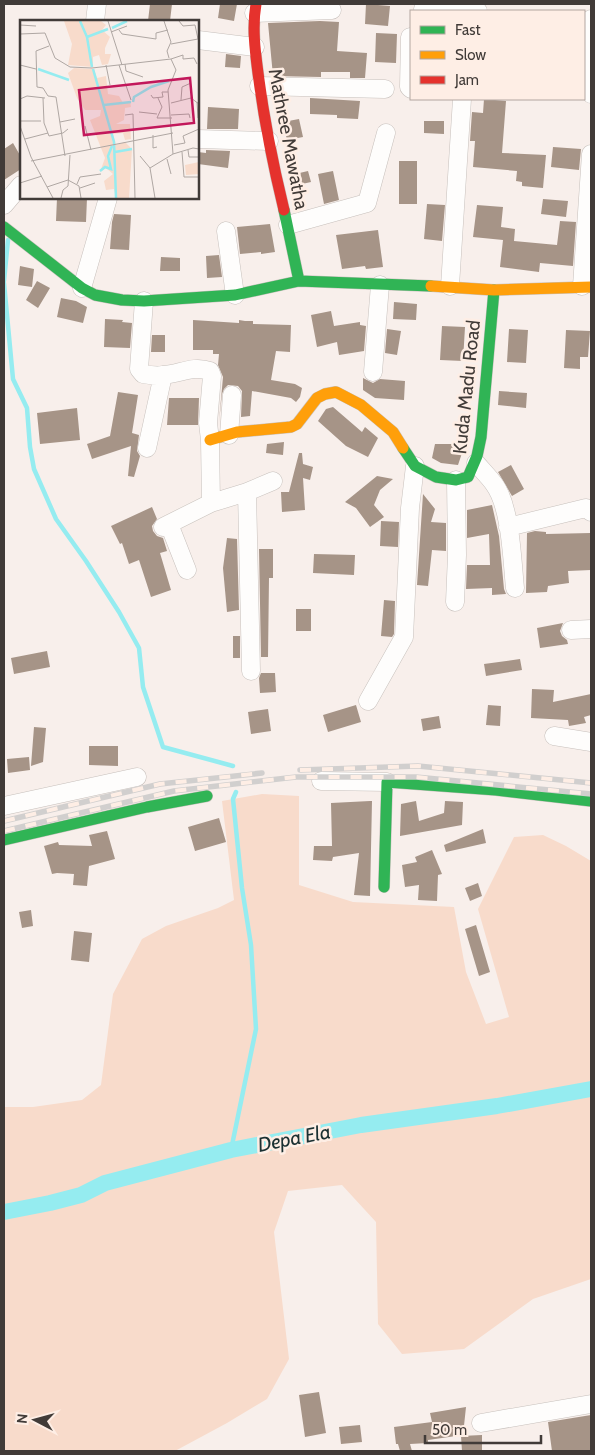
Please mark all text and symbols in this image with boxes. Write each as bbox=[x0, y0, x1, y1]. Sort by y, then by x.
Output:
legend bbox=[410, 10, 585, 100]
inset map bbox=[20, 20, 199, 199]
text: Fast bbox=[455, 21, 480, 39]
text: Slow bbox=[455, 46, 486, 64]
street label: Mathree Mawatha bbox=[264, 67, 313, 212]
text: Jam bbox=[454, 71, 479, 89]
street label: Kuda Madu Road bbox=[448, 319, 485, 455]
water label: Depa Ela bbox=[256, 1119, 332, 1157]
north arrow bbox=[10, 1395, 60, 1445]
scale bar bbox=[425, 1412, 541, 1444]
text: N bbox=[13, 1413, 32, 1425]
text: 50 m bbox=[432, 1421, 467, 1439]

